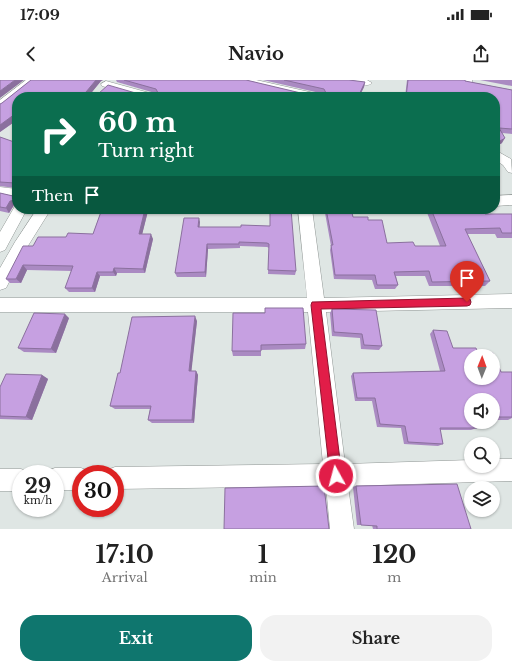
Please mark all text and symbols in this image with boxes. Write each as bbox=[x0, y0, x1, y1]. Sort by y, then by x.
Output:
text: 17:09 bbox=[20, 5, 60, 24]
icon: back bbox=[20, 43, 42, 65]
text: Navio bbox=[228, 43, 284, 65]
icon: share bbox=[470, 43, 492, 65]
text: 60 m bbox=[98, 105, 176, 140]
icon: right bbox=[32, 108, 84, 160]
text: Turn right bbox=[98, 140, 194, 162]
icon: arrive bbox=[81, 184, 103, 206]
text: Then bbox=[32, 186, 73, 205]
pin bbox=[450, 261, 484, 302]
icon: arrive bbox=[456, 267, 478, 289]
north arrow bbox=[464, 349, 500, 385]
map controls bbox=[464, 349, 500, 517]
button: sound bbox=[464, 393, 500, 429]
button: search bbox=[464, 437, 500, 473]
position arrow bbox=[315, 455, 357, 497]
speed limit sign: 30 bbox=[72, 465, 124, 517]
text: 29 bbox=[25, 474, 51, 498]
button: layers bbox=[464, 481, 500, 517]
text: km/h bbox=[24, 494, 52, 507]
text: 17:10 bbox=[96, 540, 154, 569]
text: 1 bbox=[258, 540, 268, 569]
text: 120 bbox=[372, 540, 416, 569]
text: Arrival bbox=[102, 569, 148, 586]
text: min bbox=[249, 569, 277, 586]
text: m bbox=[387, 569, 401, 586]
button: Exit bbox=[20, 615, 252, 661]
button: Share bbox=[260, 615, 492, 661]

